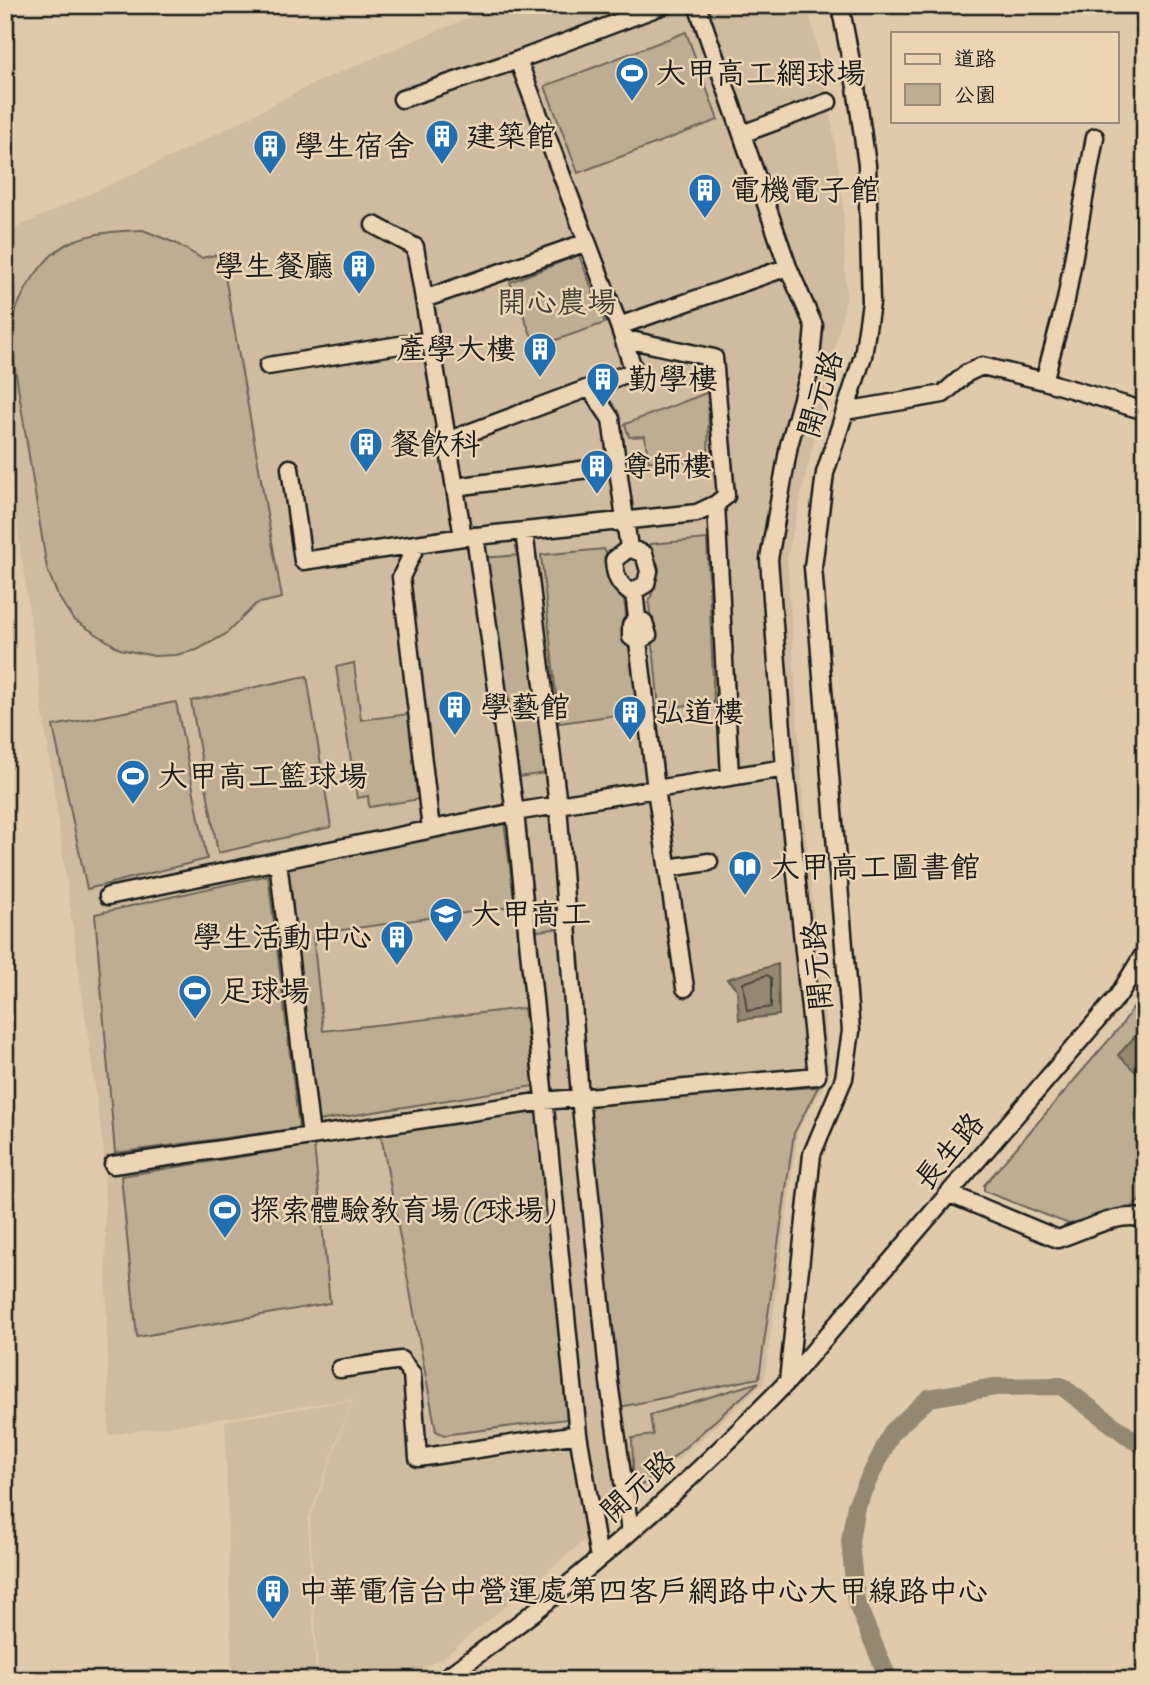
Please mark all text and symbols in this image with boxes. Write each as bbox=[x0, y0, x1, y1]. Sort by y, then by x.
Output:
legend bbox=[891, 32, 1118, 122]
text: 道路 bbox=[954, 46, 996, 72]
sports icon: 大甲高工網球場 bbox=[613, 54, 651, 103]
place label: 大甲高工網球場 bbox=[656, 54, 866, 92]
text: 公園 bbox=[954, 82, 996, 108]
building icon: 建築館 bbox=[423, 117, 461, 166]
place label: 建築館 bbox=[466, 117, 556, 155]
building icon: 學生宿舍 bbox=[251, 127, 289, 176]
place label: 學生宿舍 bbox=[294, 127, 414, 165]
building icon: 電機電子館 bbox=[686, 171, 724, 220]
place label: 電機電子館 bbox=[730, 171, 880, 209]
place label: 學生餐廳 bbox=[214, 247, 334, 285]
building icon: 學生餐廳 bbox=[340, 247, 378, 296]
park label: 開心農場 bbox=[497, 283, 617, 321]
place label: 產學大樓 bbox=[396, 330, 516, 368]
building icon: 產學大樓 bbox=[521, 330, 559, 379]
street label: 開元路 bbox=[789, 345, 851, 443]
building icon: 勤學樓 bbox=[584, 360, 622, 409]
place label: 勤學樓 bbox=[628, 360, 718, 398]
building icon: 餐飲科 bbox=[347, 425, 385, 474]
place label: 餐飲科 bbox=[390, 425, 480, 463]
building icon: 尊師樓 bbox=[578, 447, 616, 496]
place label: 尊師樓 bbox=[622, 447, 712, 485]
building icon: 學藝館 bbox=[436, 688, 474, 737]
place label: 學藝館 bbox=[480, 688, 570, 726]
building icon: 弘道樓 bbox=[611, 693, 649, 742]
place label: 弘道樓 bbox=[654, 693, 744, 731]
sports icon: 大甲高工籃球場 bbox=[114, 757, 152, 806]
place label: 大甲高工籃球場 bbox=[158, 757, 368, 795]
library icon: 大甲高工圖書館 bbox=[726, 848, 764, 897]
place label: 大甲高工圖書館 bbox=[770, 848, 980, 886]
school or university icon: 大甲高工 bbox=[427, 895, 465, 944]
place label: 大甲高工 bbox=[471, 895, 591, 933]
place label: 學生活動中心 bbox=[192, 918, 372, 956]
building icon: 學生活動中心 bbox=[378, 918, 416, 967]
street label: 開元路 bbox=[794, 920, 840, 1012]
sports icon: 足球場 bbox=[176, 972, 214, 1021]
place label: 足球場 bbox=[220, 972, 310, 1010]
street label: 長生路 bbox=[906, 1104, 992, 1198]
sports icon: 探索體驗教育場(C球場) bbox=[206, 1191, 244, 1240]
place label: 探索體驗教育場(C球場) bbox=[250, 1191, 556, 1229]
street label: 開元路 bbox=[592, 1442, 684, 1530]
building icon: 中華電信台中營運處第四客戶網路中心大甲線路中心 bbox=[254, 1572, 292, 1621]
place label: 中華電信台中營運處第四客戶網路中心大甲線路中心 bbox=[298, 1572, 988, 1610]

